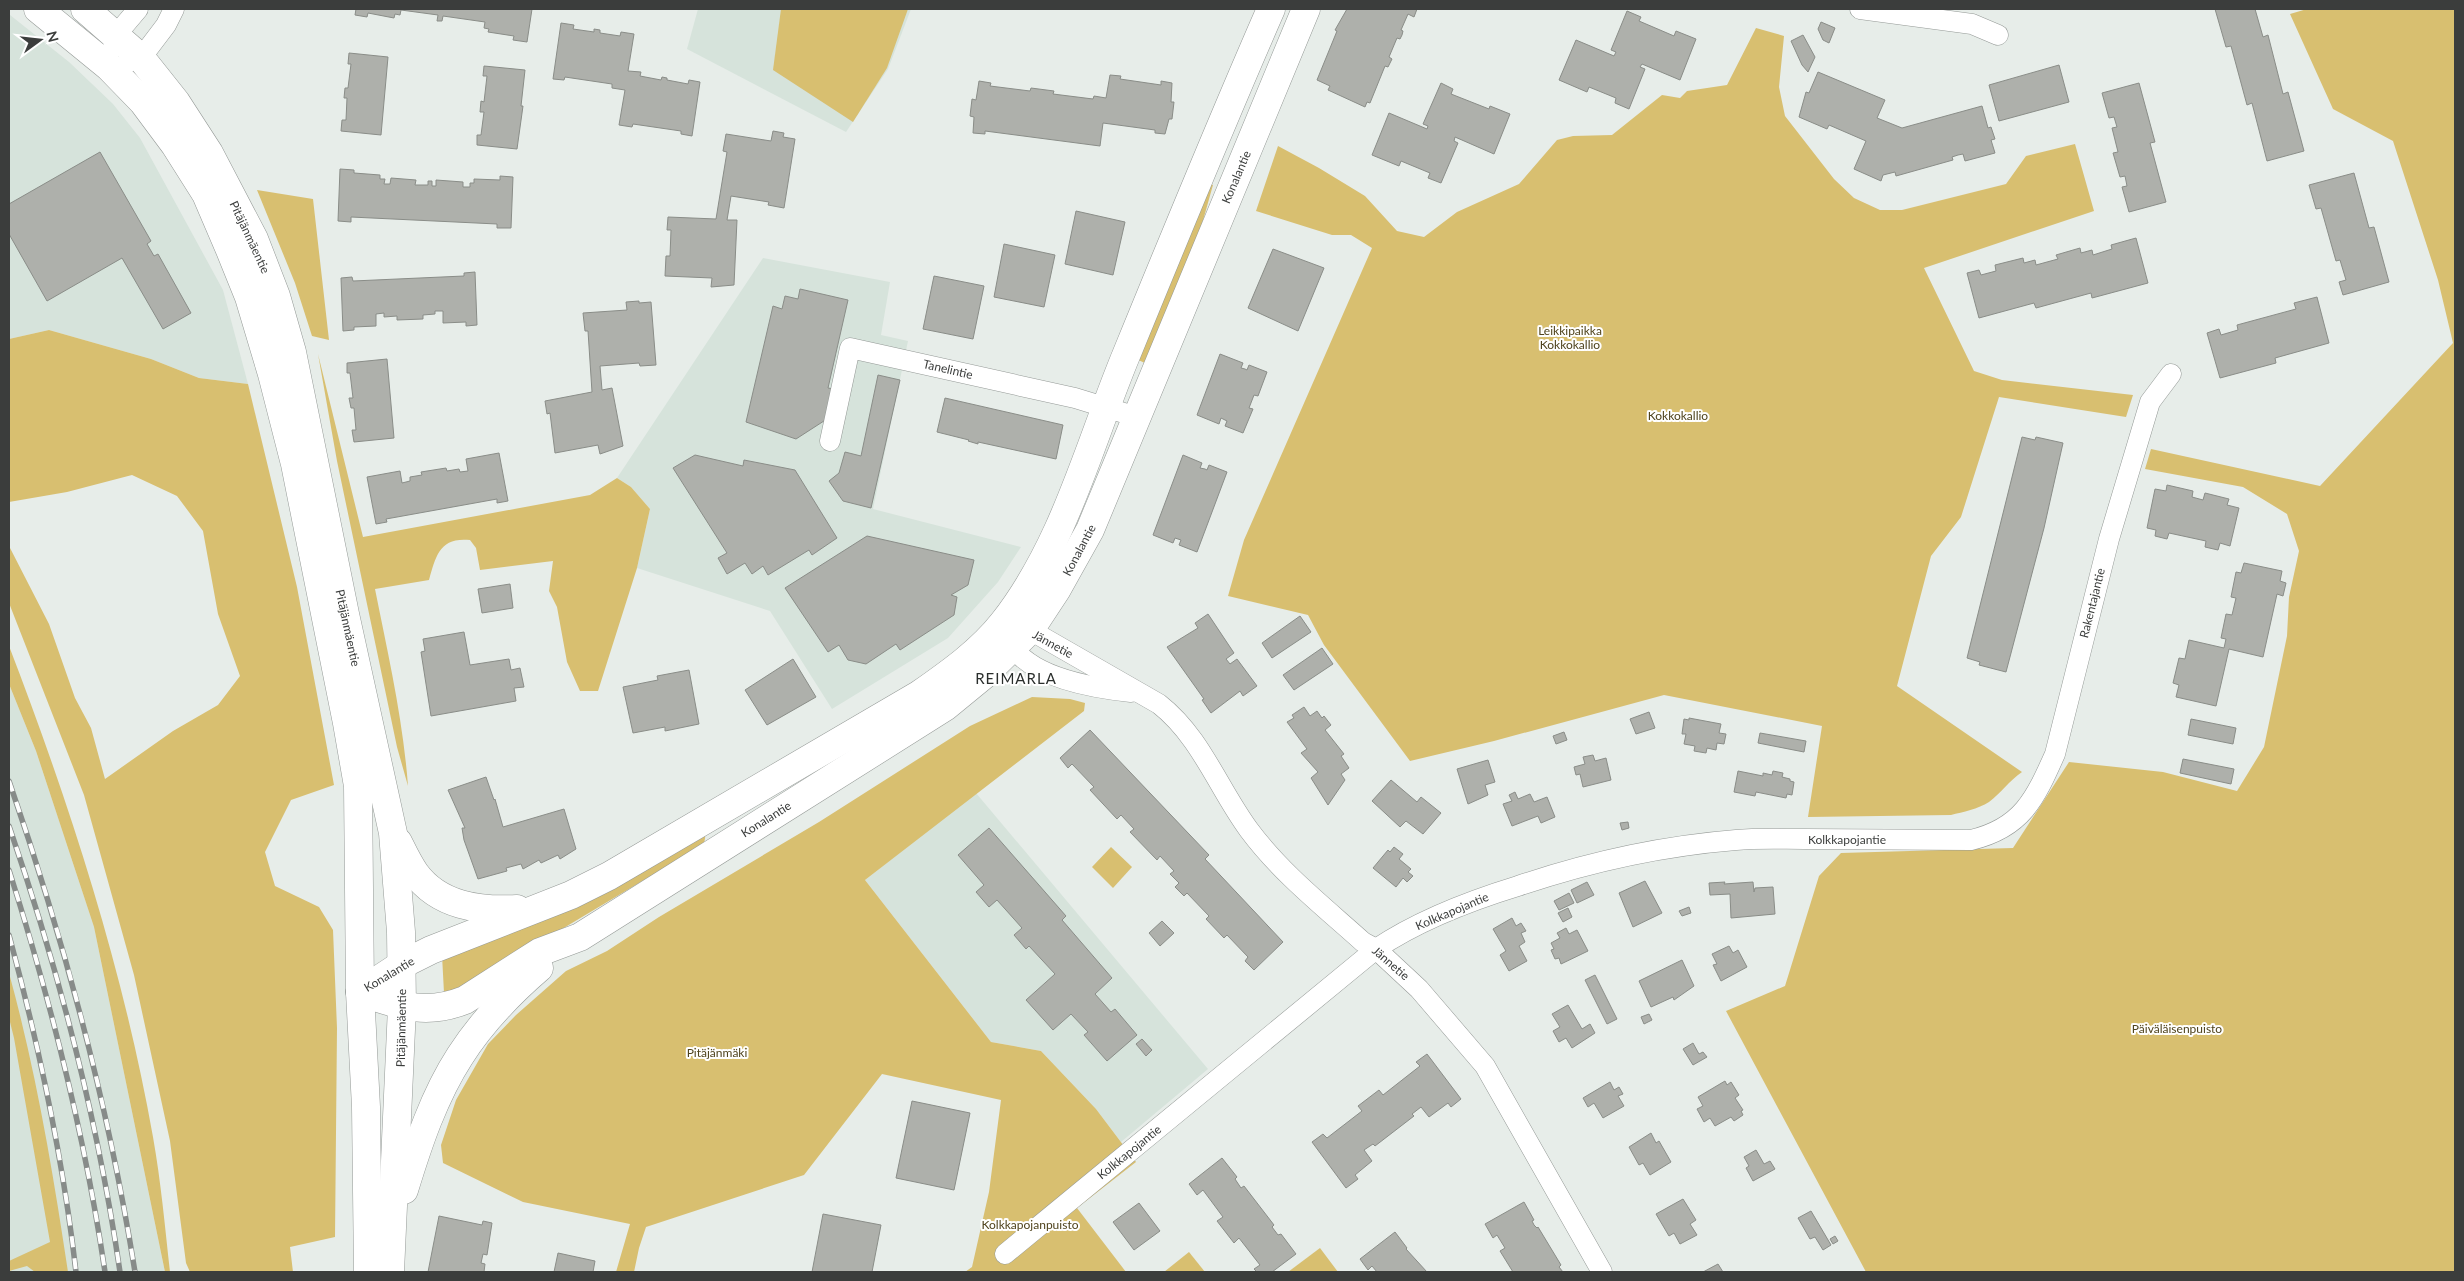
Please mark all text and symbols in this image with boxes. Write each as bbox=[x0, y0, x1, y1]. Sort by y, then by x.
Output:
north arrow bbox=[15, 15, 65, 65]
text: N bbox=[43, 29, 63, 44]
street label: Konalantie bbox=[1218, 148, 1254, 206]
street label: Pitäjänmäentie bbox=[227, 198, 273, 276]
park label: Leikkipaikka Kokkokallio bbox=[1538, 323, 1602, 352]
street label: Tanelintie bbox=[922, 356, 974, 382]
park label: Kokkokallio bbox=[1648, 408, 1708, 423]
street label: Konalantie bbox=[1059, 522, 1099, 578]
street label: Rakentajantie bbox=[2076, 566, 2108, 640]
street label: Pitäjänmäentie bbox=[333, 588, 363, 668]
street label: Jännetie bbox=[1030, 627, 1076, 661]
district label: REIMARLA bbox=[975, 669, 1057, 687]
street label: Konalantie bbox=[738, 798, 794, 840]
street label: Kolkkapojantie bbox=[1808, 832, 1886, 847]
street label: Kolkkapojantie bbox=[1413, 889, 1491, 933]
street label: Jännetie bbox=[1369, 943, 1413, 983]
street label: Konalantie bbox=[361, 953, 417, 995]
street label: Pitäjänmäentie bbox=[393, 989, 409, 1067]
park label: Päiväläisenpuisto bbox=[2132, 1021, 2222, 1036]
park label: Pitäjänmäki bbox=[687, 1045, 747, 1060]
street label: Kolkkapojantie bbox=[1094, 1122, 1164, 1182]
park label: Kolkkapojanpuisto bbox=[982, 1217, 1079, 1232]

